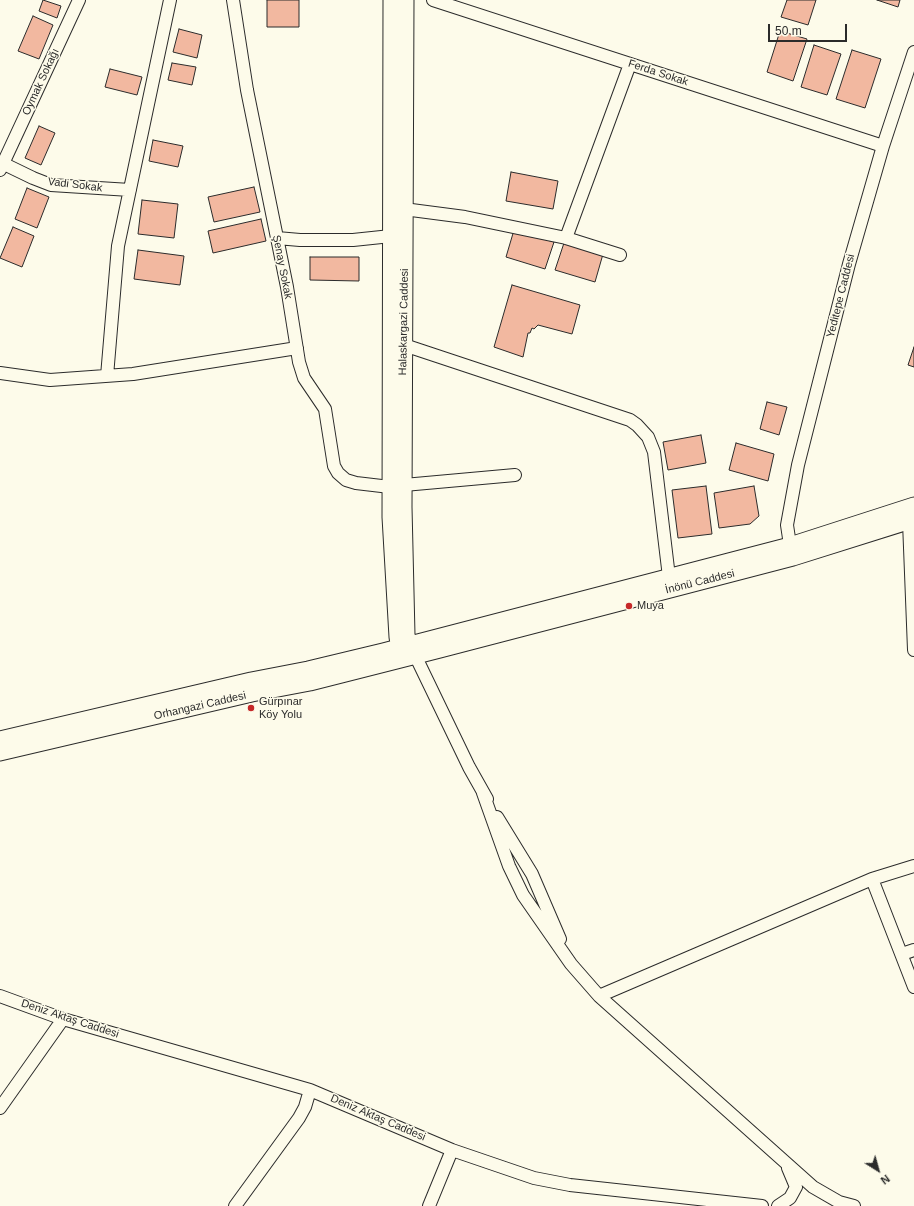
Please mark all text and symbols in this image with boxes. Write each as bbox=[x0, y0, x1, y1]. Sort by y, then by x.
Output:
scale bar bbox=[770, 16, 849, 42]
text: 50 m bbox=[775, 24, 802, 38]
street label: Oymak Sokağı bbox=[20, 47, 62, 117]
street label: Ferda Sokak bbox=[626, 57, 690, 89]
street label: Vadi Sokak bbox=[47, 175, 103, 195]
street label: Şenay Sokak bbox=[269, 234, 295, 300]
street label: Yeditepe Caddesi bbox=[824, 253, 858, 339]
street label: Halaskargazi Caddesi bbox=[396, 268, 412, 376]
street label: İnönü Caddesi bbox=[664, 567, 736, 597]
place label: Muya bbox=[637, 599, 664, 613]
marker: Muya bbox=[624, 601, 634, 611]
street label: Orhangazi Caddesi bbox=[153, 689, 247, 723]
place label: Gürpınar Köy Yolu bbox=[259, 695, 302, 721]
marker: Gürpınar Köy Yolu bbox=[246, 703, 256, 713]
street label: Deniz Aktaş Caddesi bbox=[19, 997, 121, 1041]
street label: Deniz Aktaş Caddesi bbox=[328, 1092, 428, 1144]
north arrow bbox=[858, 1150, 898, 1190]
text: N bbox=[878, 1172, 892, 1187]

